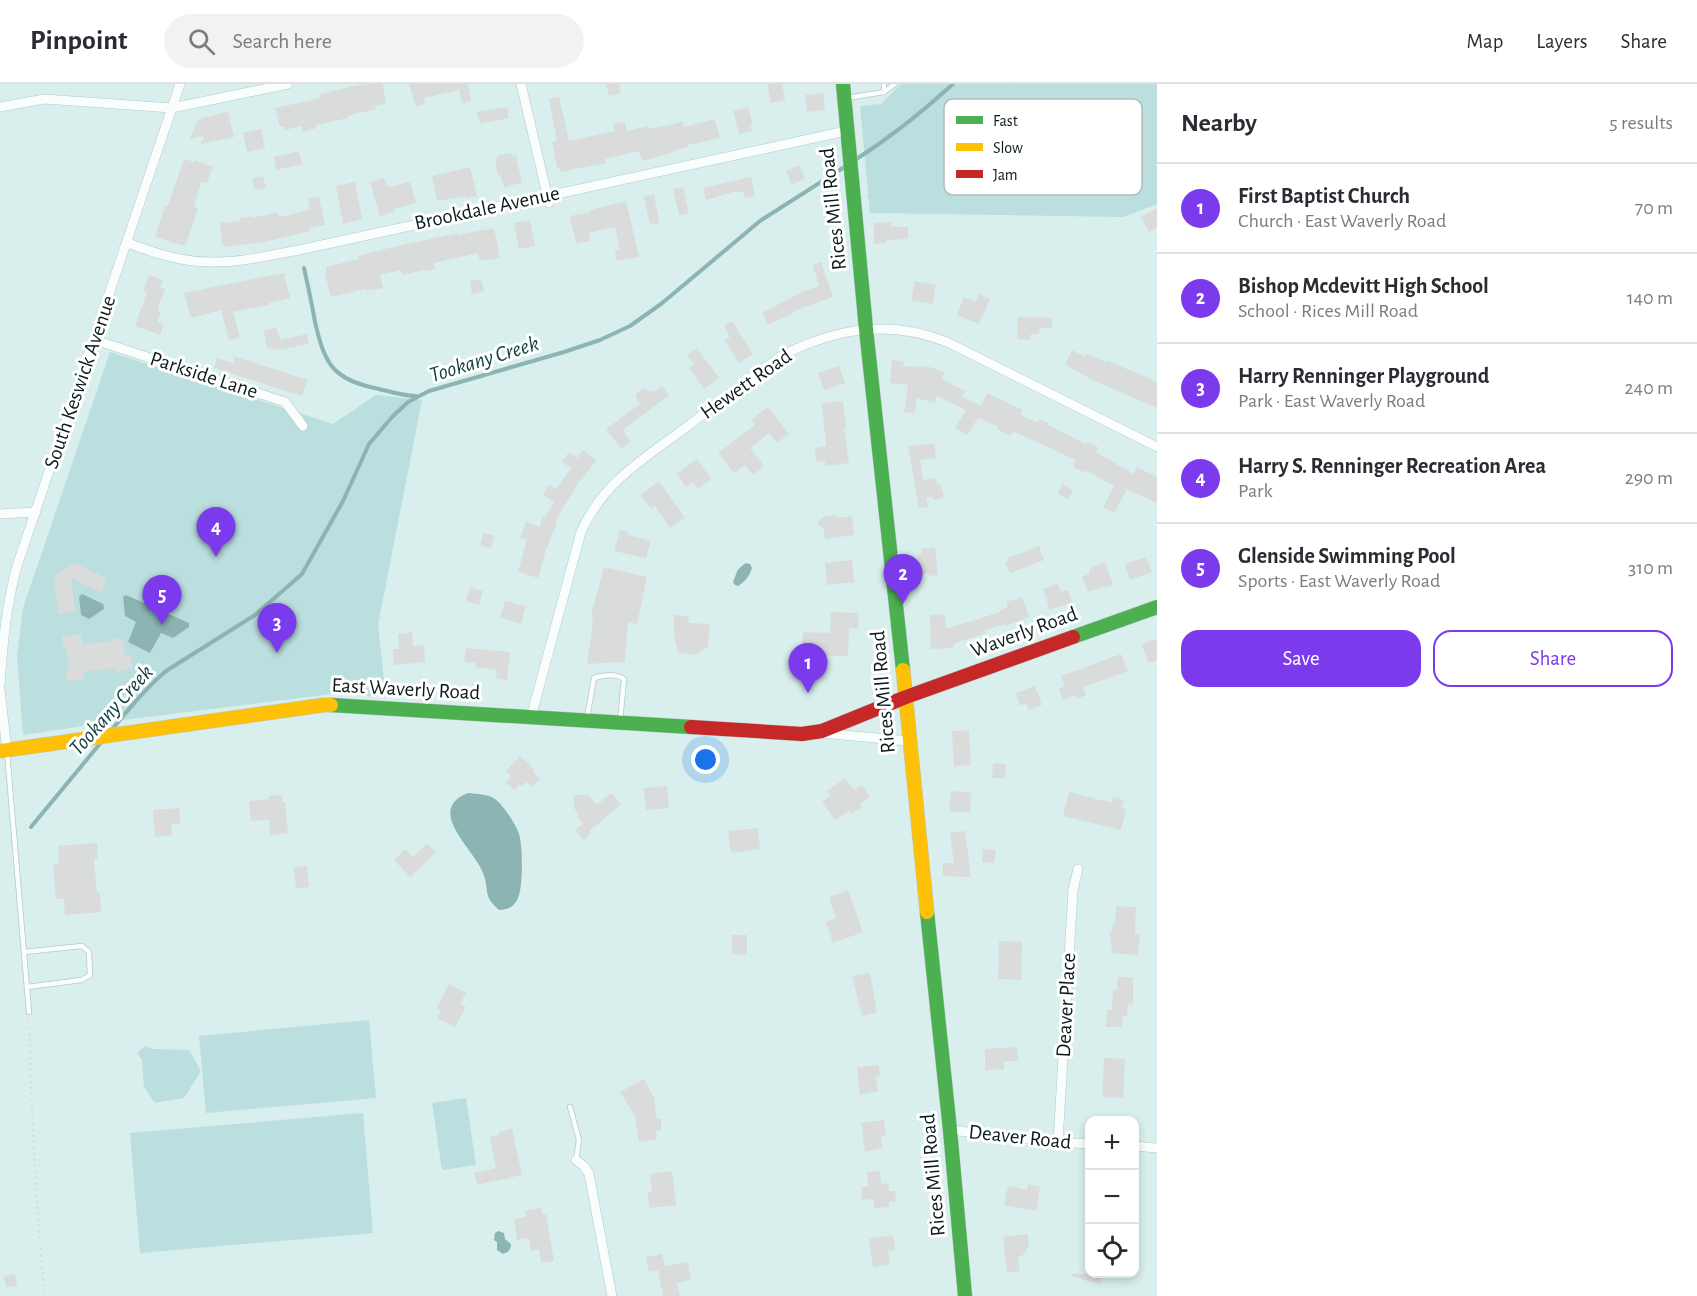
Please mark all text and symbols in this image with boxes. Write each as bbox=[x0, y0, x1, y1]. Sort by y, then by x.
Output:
search box bbox=[164, 14, 584, 68]
icon: search bbox=[185, 25, 218, 58]
text: Pinpoint bbox=[30, 27, 128, 55]
text: Search here bbox=[233, 30, 332, 52]
text: Map bbox=[1467, 31, 1503, 52]
text: Layers bbox=[1536, 31, 1587, 52]
text: Share bbox=[1620, 31, 1667, 52]
legend bbox=[944, 99, 1142, 195]
text: Nearby bbox=[1181, 110, 1257, 136]
text: Fast bbox=[993, 113, 1018, 129]
text: 5 results bbox=[1609, 113, 1673, 133]
text: Slow bbox=[993, 140, 1023, 156]
street label: Rices Mill Road bbox=[816, 147, 850, 271]
text: Jam bbox=[993, 167, 1018, 183]
street label: Brookdale Avenue bbox=[413, 182, 561, 234]
text: First Baptist Church bbox=[1238, 185, 1410, 207]
text: 1 bbox=[1197, 198, 1204, 218]
text: 70 m bbox=[1635, 198, 1673, 218]
text: Church · East Waverly Road bbox=[1238, 211, 1446, 231]
text: Bishop Mcdevitt High School bbox=[1238, 275, 1489, 297]
text: 2 bbox=[1196, 288, 1205, 308]
text: 140 m bbox=[1627, 288, 1673, 308]
street label: South Keswick Avenue bbox=[41, 293, 119, 471]
text: School · Rices Mill Road bbox=[1238, 301, 1418, 321]
water label: Tookany Creek bbox=[427, 332, 541, 386]
street label: Hewett Road bbox=[697, 345, 795, 423]
street label: Parkside Lane bbox=[148, 348, 260, 402]
text: Harry Renninger Playground bbox=[1238, 365, 1489, 387]
text: 3 bbox=[1196, 378, 1205, 398]
text: 240 m bbox=[1624, 378, 1673, 398]
text: Park · East Waverly Road bbox=[1238, 391, 1425, 411]
text: Harry S. Renninger Recreation Area bbox=[1238, 455, 1546, 477]
text: 4 bbox=[1195, 468, 1206, 488]
text: 290 m bbox=[1625, 468, 1673, 488]
text: Park bbox=[1238, 481, 1273, 501]
pin: 4 bbox=[196, 508, 236, 557]
text: Glenside Swimming Pool bbox=[1238, 545, 1456, 567]
pin: 2 bbox=[884, 554, 922, 604]
text: 5 bbox=[1196, 558, 1205, 578]
text: 310 m bbox=[1628, 558, 1673, 578]
text: Sports · East Waverly Road bbox=[1238, 571, 1440, 591]
pin: 5 bbox=[142, 576, 182, 625]
street label: Waverly Road bbox=[968, 603, 1080, 661]
pin: 3 bbox=[258, 604, 296, 653]
street label: Rices Mill Road bbox=[867, 630, 899, 754]
button: Save bbox=[1181, 630, 1421, 687]
button: Share bbox=[1433, 630, 1673, 687]
pin: 1 bbox=[788, 644, 828, 693]
water label: Tookany Creek bbox=[65, 661, 157, 759]
street label: East Waverly Road bbox=[331, 675, 481, 703]
your location bbox=[691, 745, 720, 774]
street label: Deaver Place bbox=[1053, 952, 1079, 1058]
street label: Rices Mill Road bbox=[917, 1113, 949, 1237]
map controls bbox=[1085, 1116, 1139, 1278]
button: + bbox=[1085, 1116, 1139, 1170]
street label: Deaver Road bbox=[968, 1121, 1072, 1153]
button: − bbox=[1085, 1170, 1139, 1224]
button: locate bbox=[1085, 1224, 1139, 1278]

